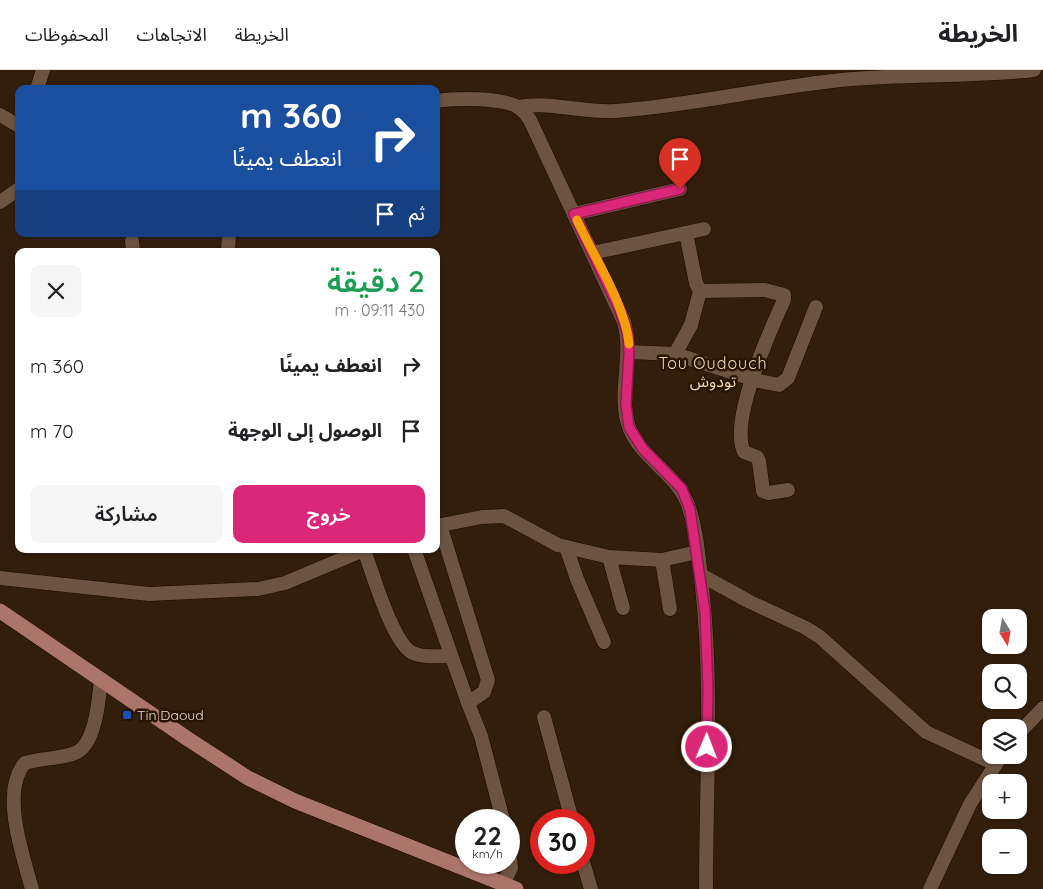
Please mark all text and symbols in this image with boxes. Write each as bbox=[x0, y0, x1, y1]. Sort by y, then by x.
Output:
text: الخريطة bbox=[938, 18, 1018, 48]
text: المحفوظات bbox=[25, 23, 109, 46]
text: الاتجاهات bbox=[137, 23, 207, 46]
text: الخريطة bbox=[235, 23, 289, 46]
text: 360 m bbox=[240, 93, 342, 137]
icon: right bbox=[360, 105, 425, 170]
pin bbox=[659, 138, 701, 189]
text: انعطف يمينًا bbox=[232, 144, 342, 172]
icon: arrive bbox=[666, 145, 694, 173]
icon: arrive bbox=[371, 200, 399, 228]
text: ثم bbox=[409, 201, 425, 225]
text: 2 دقيقة bbox=[327, 262, 425, 300]
button: close bbox=[30, 265, 82, 317]
text: 430 m · 09:11 bbox=[335, 300, 425, 320]
icon: right bbox=[397, 352, 425, 380]
text: انعطف يمينًا bbox=[280, 353, 382, 377]
district label: Tou Oudouch تودوش bbox=[658, 353, 768, 391]
text: 360 m bbox=[30, 354, 84, 378]
icon: arrive bbox=[397, 417, 425, 445]
text: الوصول إلى الوجهة bbox=[228, 418, 382, 442]
text: 70 m bbox=[30, 419, 74, 443]
button: مشاركة bbox=[30, 485, 223, 543]
button: خروج bbox=[233, 485, 425, 543]
north arrow bbox=[982, 609, 1028, 654]
map controls bbox=[982, 609, 1027, 874]
button: search bbox=[982, 664, 1027, 709]
place label: Tin Daoud bbox=[137, 706, 204, 724]
marker: Tin Daoud bbox=[121, 709, 133, 721]
button: layers bbox=[982, 719, 1027, 764]
position arrow bbox=[680, 720, 732, 772]
button: + bbox=[982, 774, 1027, 819]
speed limit sign: 30 bbox=[530, 809, 595, 874]
text: 22 bbox=[473, 820, 502, 851]
button: − bbox=[982, 829, 1027, 874]
text: km/h bbox=[472, 846, 503, 861]

